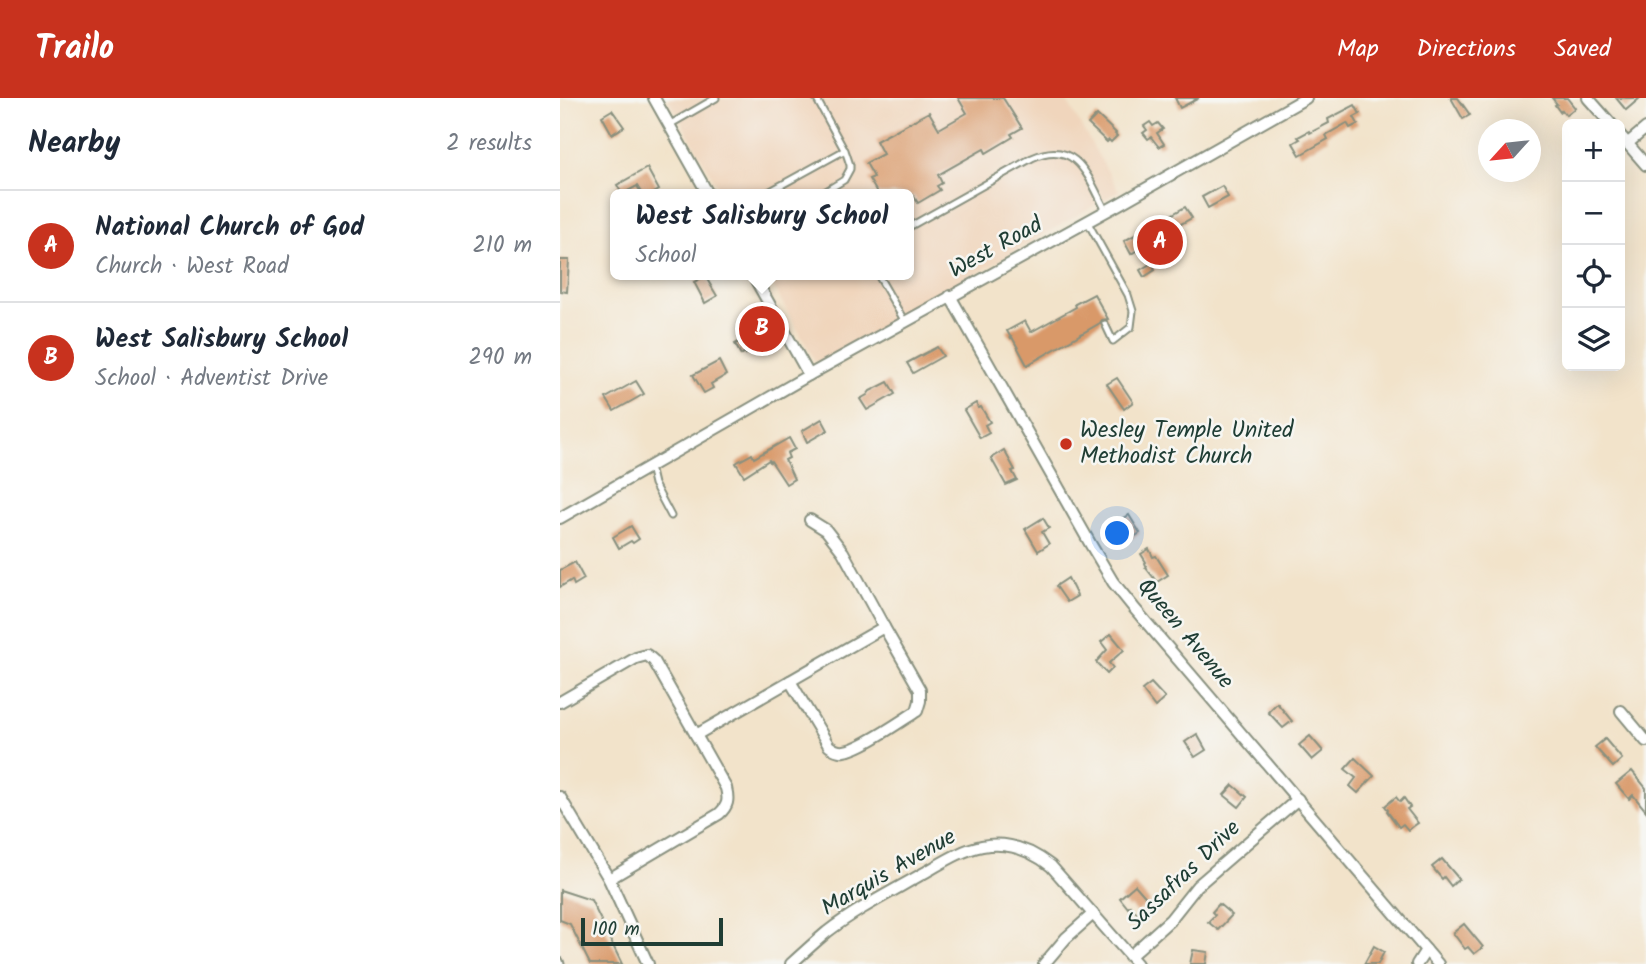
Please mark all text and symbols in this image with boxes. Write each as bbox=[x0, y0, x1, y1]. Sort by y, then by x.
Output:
text: Trailo bbox=[35, 23, 114, 76]
text: Map bbox=[1337, 30, 1379, 69]
text: Directions bbox=[1417, 30, 1516, 69]
text: Saved bbox=[1554, 30, 1611, 69]
north arrow bbox=[1478, 119, 1541, 182]
map controls bbox=[1562, 119, 1625, 371]
button: + bbox=[1562, 119, 1625, 182]
text: Nearby bbox=[28, 120, 120, 168]
text: 2 results bbox=[446, 126, 532, 162]
button: − bbox=[1562, 182, 1625, 245]
popup bbox=[610, 189, 914, 280]
text: West Salisbury School bbox=[635, 196, 889, 238]
text: National Church of God bbox=[95, 207, 364, 249]
street label: West Road bbox=[943, 207, 1050, 289]
pin: A bbox=[1137, 216, 1183, 268]
text: A bbox=[44, 228, 58, 264]
text: 210 m bbox=[472, 228, 532, 264]
text: School bbox=[635, 238, 697, 274]
button: locate bbox=[1562, 245, 1625, 308]
text: Church · West Road bbox=[95, 249, 289, 285]
pin: B bbox=[739, 303, 785, 355]
button: layers bbox=[1562, 308, 1625, 371]
text: West Salisbury School bbox=[95, 319, 348, 361]
text: B bbox=[44, 340, 58, 376]
text: 290 m bbox=[468, 340, 532, 376]
text: School · Adventist Drive bbox=[95, 361, 328, 397]
place label: Wesley Temple United Methodist Church bbox=[1080, 413, 1294, 475]
marker: Wesley Temple United Methodist Church bbox=[1058, 436, 1074, 452]
your location bbox=[1100, 516, 1134, 550]
street label: Queen Avenue bbox=[1128, 570, 1242, 698]
street label: Sassafras Drive bbox=[1118, 812, 1250, 940]
street label: Marquis Avenue bbox=[815, 820, 963, 926]
scale bar bbox=[581, 915, 723, 947]
text: 100 m bbox=[592, 915, 640, 945]

